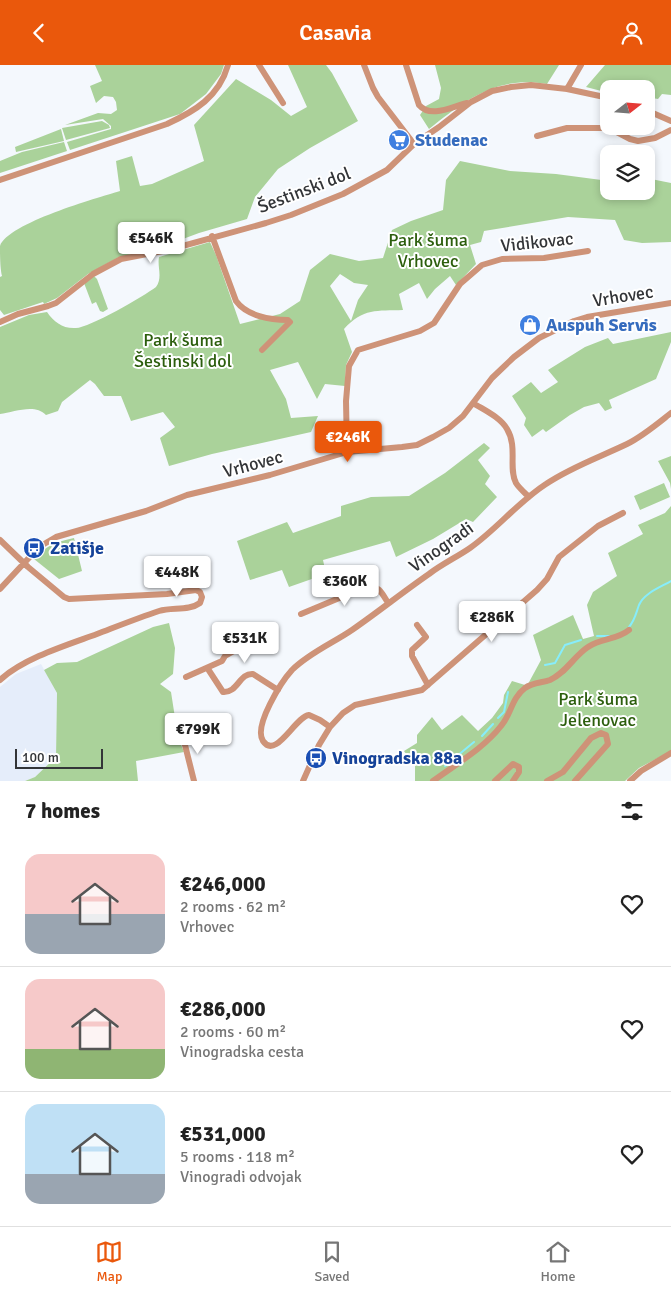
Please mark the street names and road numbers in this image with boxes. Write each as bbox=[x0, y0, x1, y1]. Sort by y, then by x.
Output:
street label: Šestinski dol bbox=[254, 162, 354, 218]
street label: Vidikovac bbox=[499, 227, 575, 257]
street label: Vrhovec bbox=[591, 280, 655, 312]
street label: Vrhovec bbox=[221, 445, 285, 483]
street label: Vinogradi bbox=[404, 517, 478, 577]

